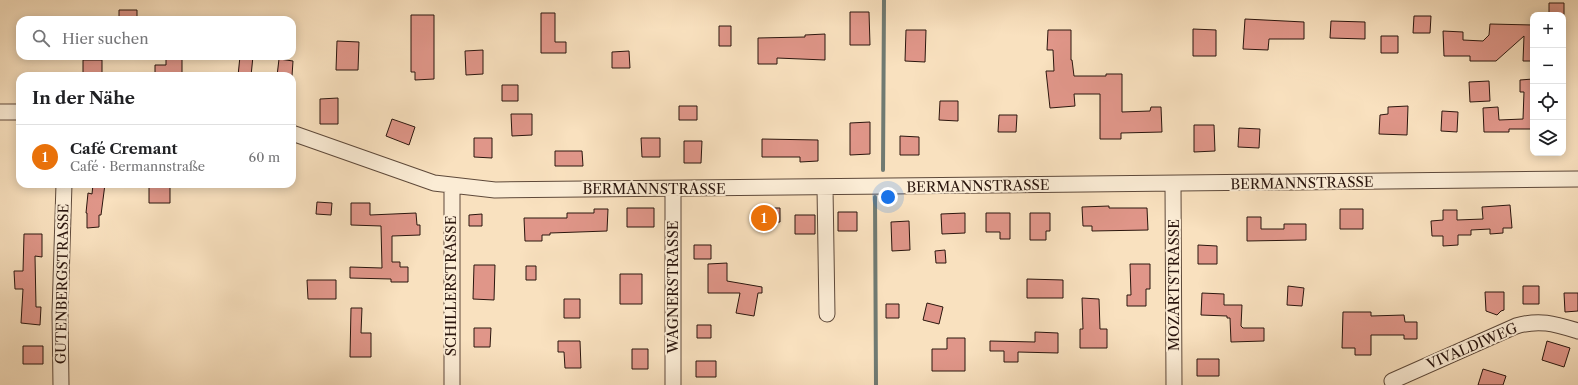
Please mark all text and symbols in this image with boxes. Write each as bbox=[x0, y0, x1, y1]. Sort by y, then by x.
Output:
map controls bbox=[1530, 12, 1566, 156]
button: + bbox=[1530, 12, 1566, 48]
search box bbox=[16, 16, 296, 60]
icon: search bbox=[30, 27, 52, 49]
text: Hier suchen bbox=[62, 29, 149, 48]
button: − bbox=[1530, 48, 1566, 84]
button: locate bbox=[1530, 84, 1566, 120]
text: In der Nähe bbox=[32, 88, 135, 108]
button: layers bbox=[1530, 120, 1566, 156]
text: Café Cremant bbox=[70, 139, 178, 158]
text: 1 bbox=[42, 149, 48, 165]
text: 60 m bbox=[249, 149, 280, 165]
text: Café · Bermannstraße bbox=[70, 158, 205, 174]
street label: BERMANNSTRASSE bbox=[1230, 173, 1374, 193]
street label: BERMANNSTRASSE bbox=[906, 176, 1050, 196]
street label: BERMANNSTRASSE bbox=[582, 180, 726, 198]
your location bbox=[878, 187, 898, 207]
pin: 1 bbox=[751, 203, 777, 233]
street label: GUTENBERGSTRASSE bbox=[52, 204, 72, 364]
street label: SCHILLERSTRASSE bbox=[442, 216, 460, 356]
street label: MOZARTSTRASSE bbox=[1165, 219, 1183, 351]
street label: WAGNERSTRASSE bbox=[664, 221, 682, 354]
street label: VIVALDIWEG bbox=[1423, 319, 1520, 374]

